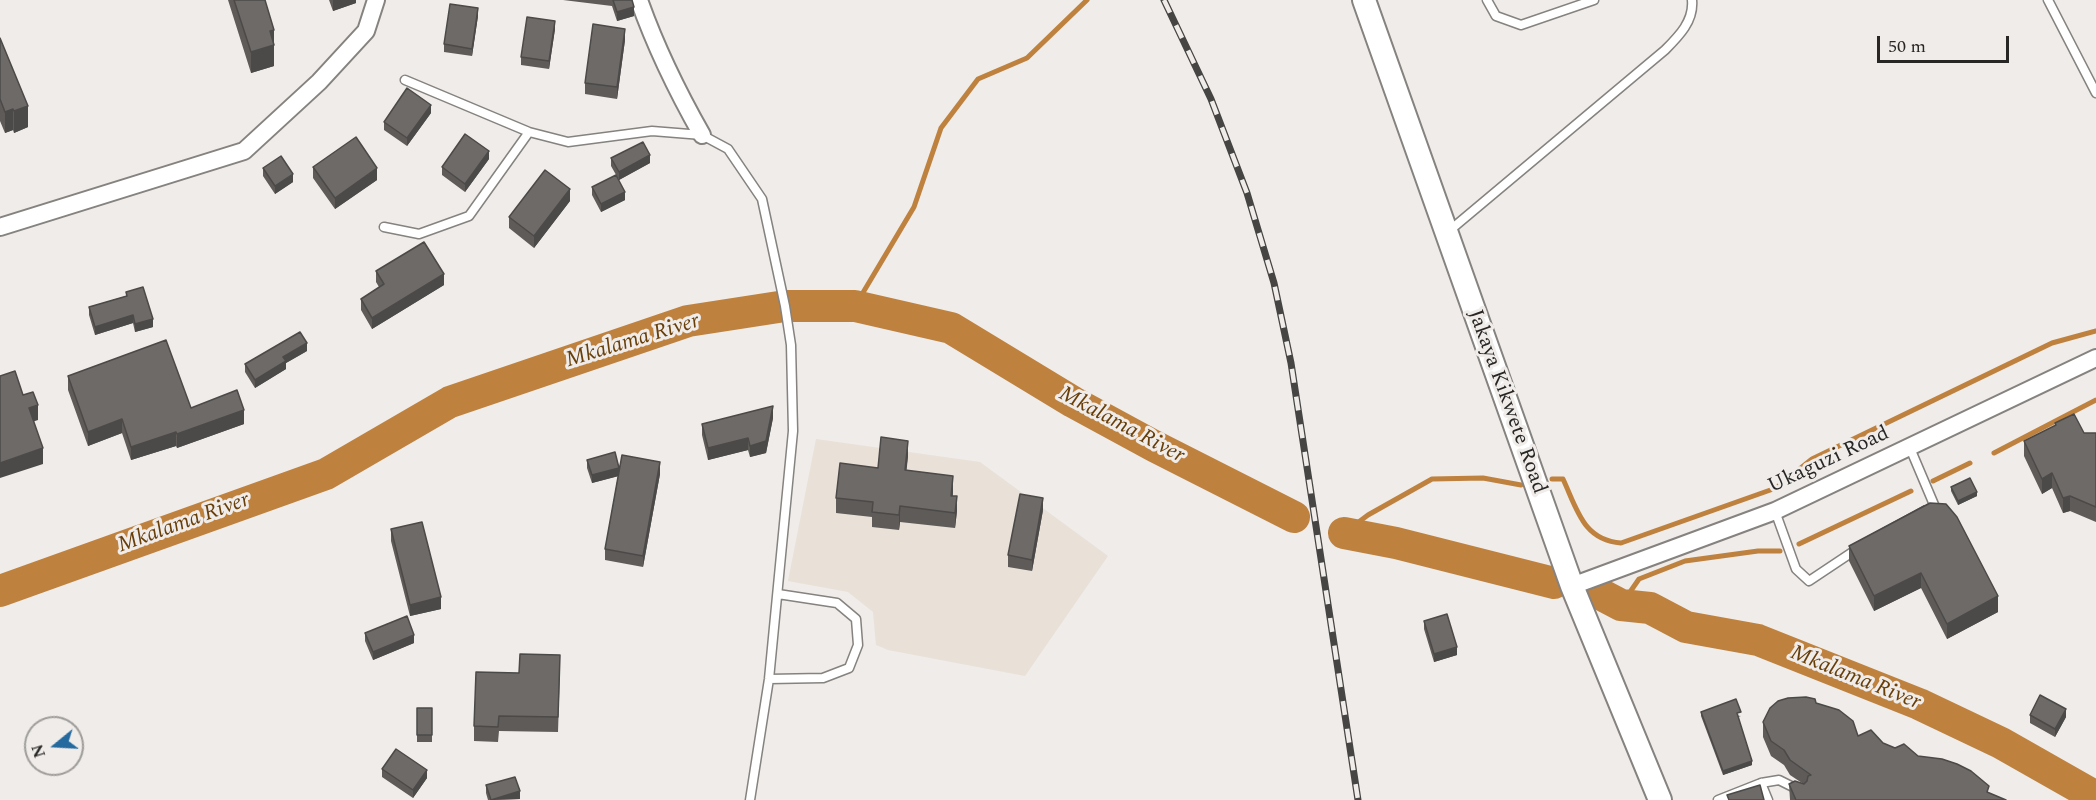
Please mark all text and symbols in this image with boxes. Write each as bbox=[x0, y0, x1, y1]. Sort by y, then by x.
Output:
scale bar bbox=[1880, 24, 2012, 62]
text: 50 m bbox=[1888, 33, 1926, 60]
street label: Jakaya Kikwete Road bbox=[1461, 306, 1551, 498]
water label: Mkalama River bbox=[563, 309, 703, 375]
water label: Mkalama River bbox=[1054, 382, 1188, 470]
street label: Ukaguzi Road bbox=[1764, 422, 1894, 500]
water label: Mkalama River bbox=[114, 488, 254, 560]
water label: Mkalama River bbox=[1786, 641, 1924, 717]
north arrow bbox=[24, 716, 84, 776]
text: N bbox=[25, 741, 52, 761]

